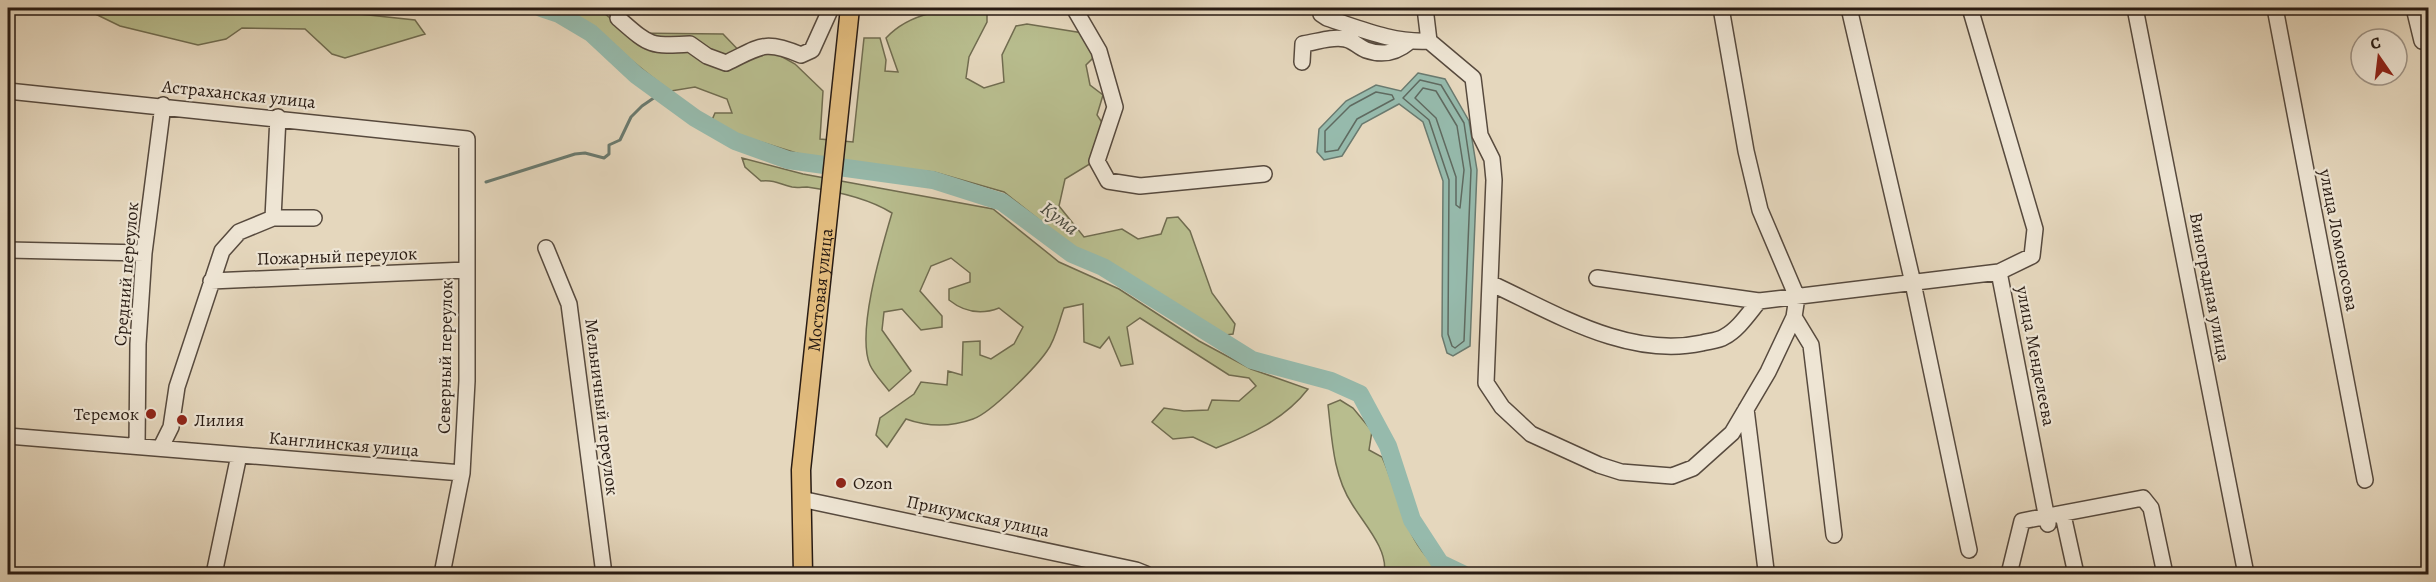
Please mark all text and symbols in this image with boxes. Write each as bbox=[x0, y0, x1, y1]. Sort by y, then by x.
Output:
north arrow bbox=[2349, 27, 2409, 87]
text: С bbox=[2368, 32, 2383, 55]
street label: Астраханская улица bbox=[160, 74, 318, 114]
street label: улица Ломоносова bbox=[2313, 166, 2365, 314]
water label: Кума bbox=[1035, 195, 1084, 242]
street label: Средний переулок bbox=[108, 201, 144, 347]
street label: Виноградная улица bbox=[2184, 210, 2236, 364]
street label: Мостовая улица bbox=[802, 226, 839, 353]
street label: Пожарный переулок bbox=[256, 241, 418, 271]
street label: Северный переулок bbox=[432, 280, 458, 434]
street label: улица Менделеева bbox=[2010, 283, 2061, 429]
street label: Мельничный переулок bbox=[579, 317, 625, 497]
place label: Теремок bbox=[74, 402, 139, 426]
marker: Теремок bbox=[144, 407, 158, 421]
place label: Лилия bbox=[194, 408, 244, 432]
marker: Лилия bbox=[175, 413, 189, 427]
street label: Канглинская улица bbox=[268, 425, 421, 463]
place label: Ozon bbox=[853, 471, 893, 495]
marker: Ozon bbox=[834, 476, 848, 490]
street label: Прикумская улица bbox=[904, 489, 1052, 543]

